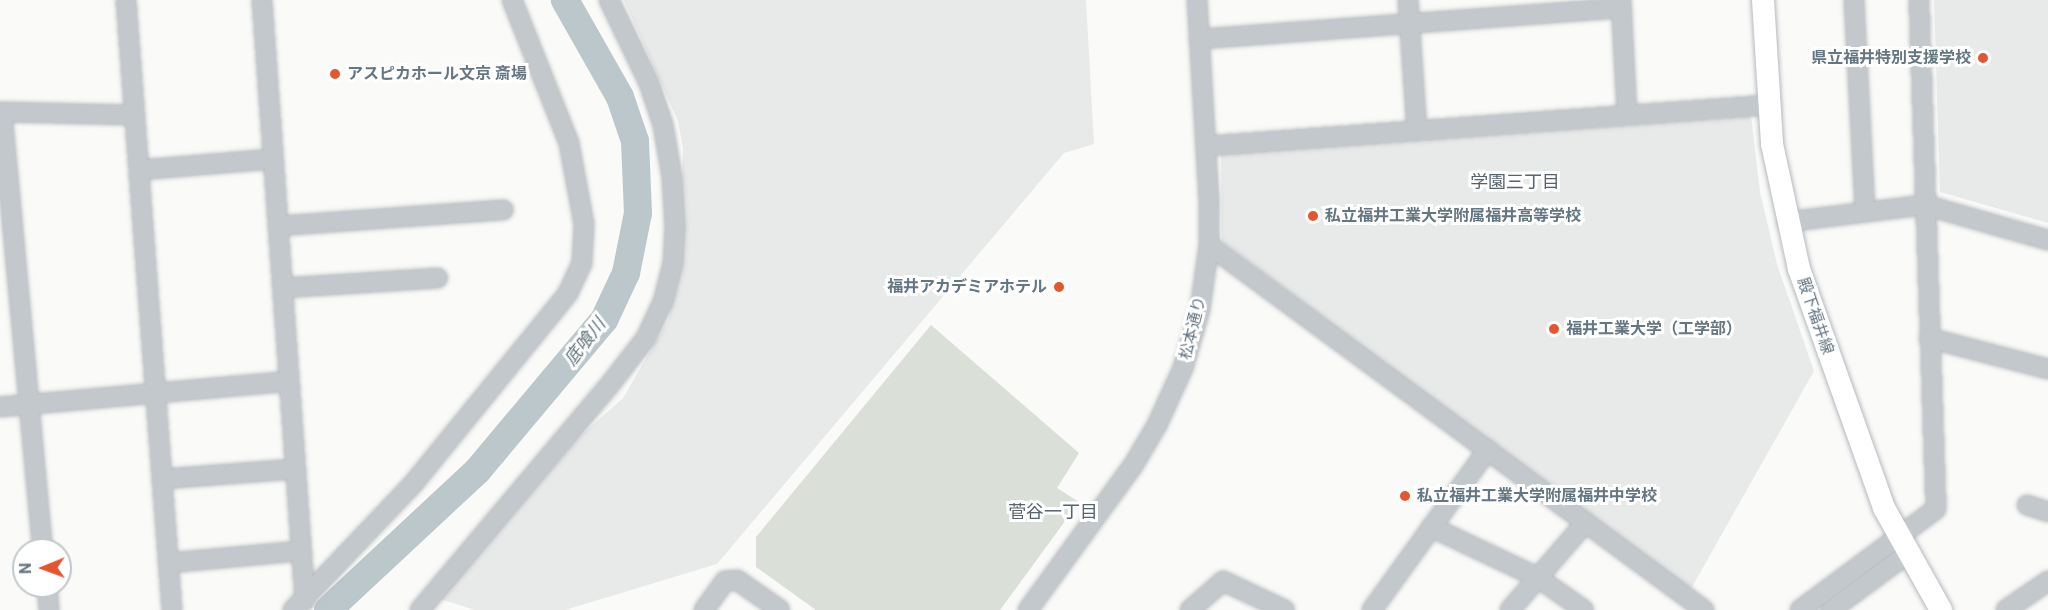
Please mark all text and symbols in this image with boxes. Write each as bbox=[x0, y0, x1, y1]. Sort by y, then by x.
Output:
place label: 県立福井特別支援学校 bbox=[1811, 48, 1971, 68]
marker: 県立福井特別支援学校 bbox=[1976, 51, 1990, 65]
place label: アスピカホール文京 斎場 bbox=[347, 64, 527, 84]
marker: アスピカホール文京 斎場 bbox=[328, 67, 342, 81]
district label: 学園三丁目 bbox=[1470, 171, 1560, 193]
place label: 私立福井工業大学附属福井高等学校 bbox=[1325, 206, 1581, 226]
marker: 私立福井工業大学附属福井高等学校 bbox=[1306, 209, 1320, 223]
street label: 殿下福井線 bbox=[1793, 275, 1837, 357]
place label: 福井アカデミアホテル bbox=[887, 277, 1047, 297]
marker: 福井アカデミアホテル bbox=[1052, 280, 1066, 294]
street label: 松本通り bbox=[1176, 295, 1210, 361]
water label: 底喰川 bbox=[560, 314, 610, 370]
place label: 福井工業大学（工学部） bbox=[1566, 319, 1742, 339]
marker: 福井工業大学（工学部） bbox=[1547, 322, 1561, 336]
place label: 私立福井工業大学附属福井中学校 bbox=[1417, 486, 1657, 506]
marker: 私立福井工業大学附属福井中学校 bbox=[1398, 489, 1412, 503]
district label: 菅谷一丁目 bbox=[1008, 501, 1098, 523]
north arrow bbox=[12, 538, 72, 598]
text: N bbox=[16, 562, 35, 574]

